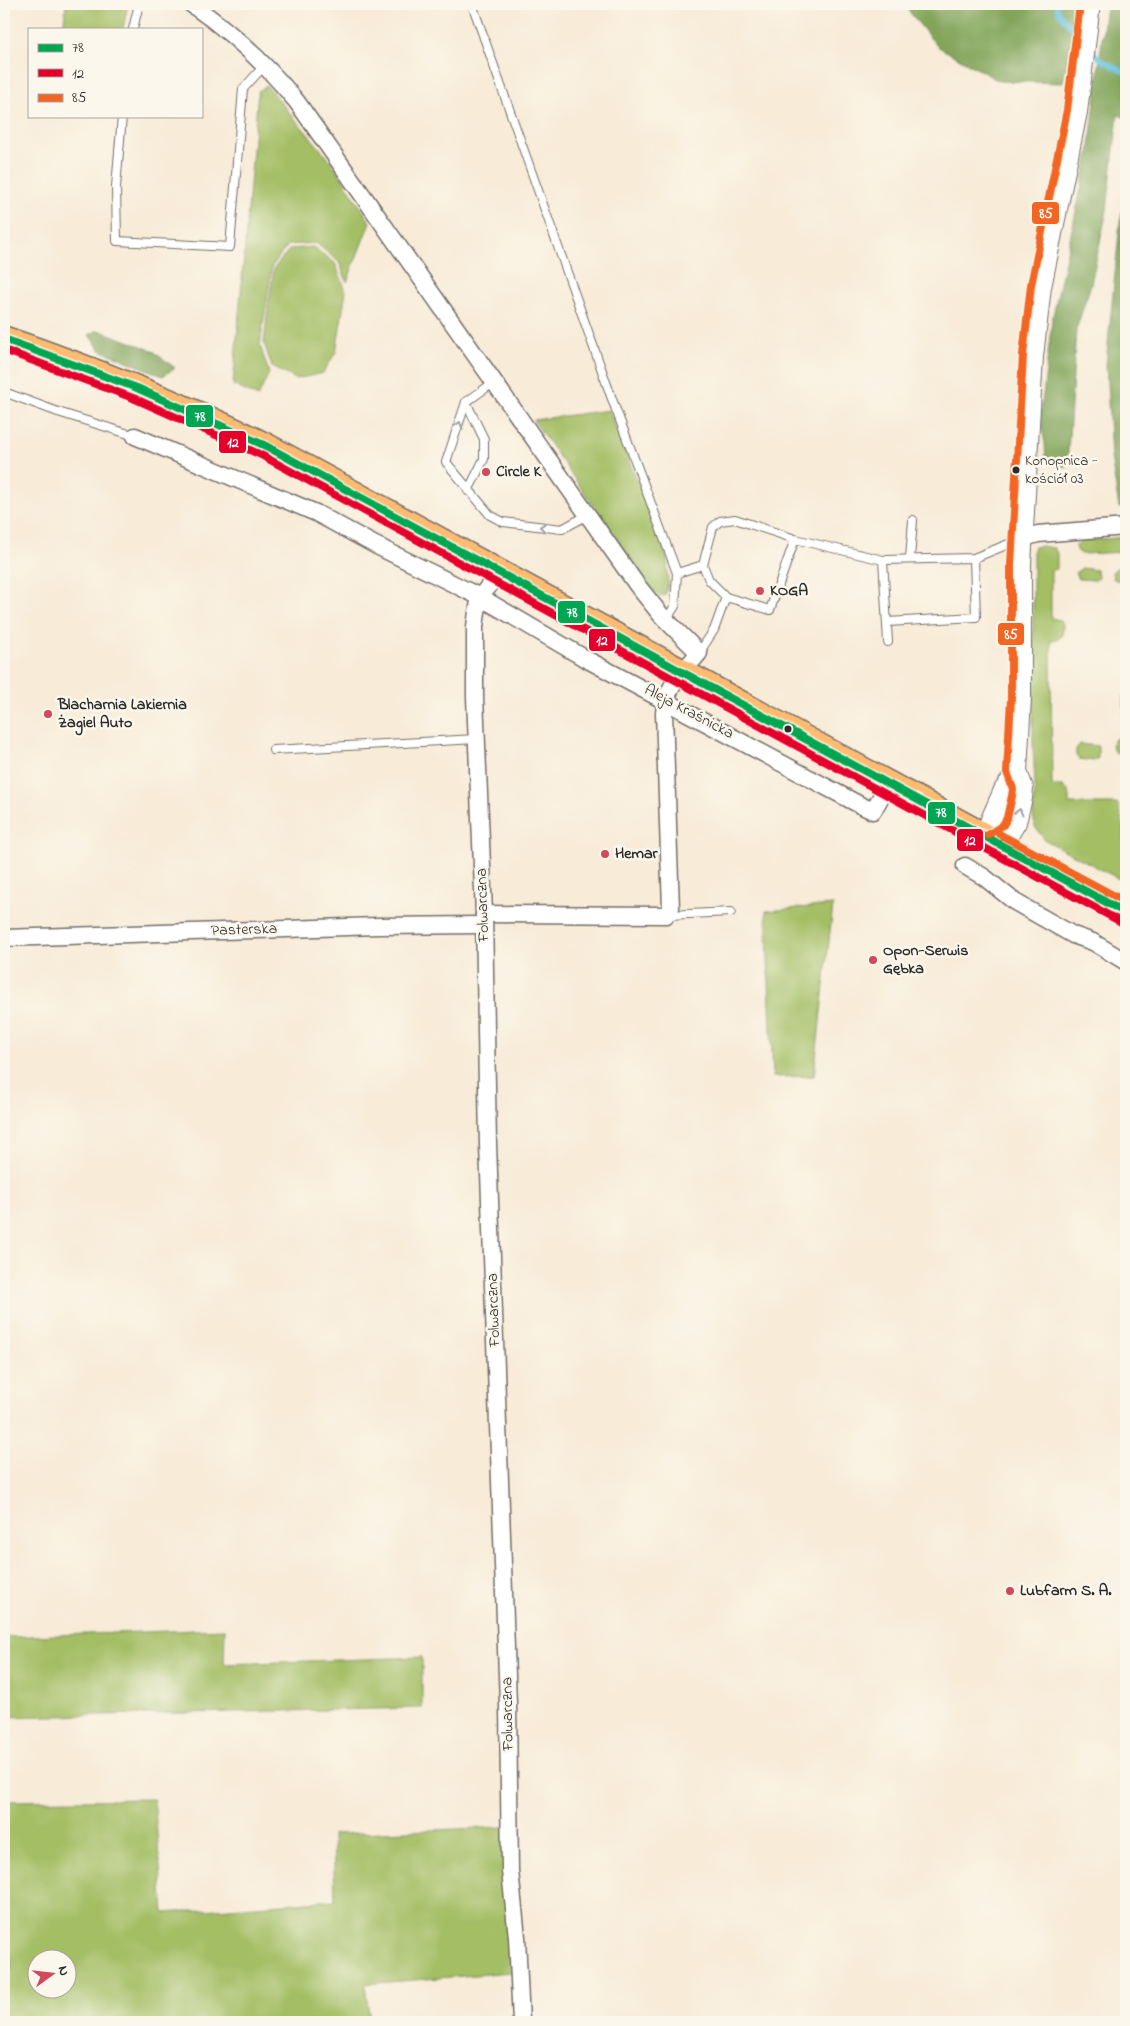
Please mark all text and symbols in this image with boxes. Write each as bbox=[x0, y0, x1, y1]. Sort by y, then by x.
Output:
legend bbox=[28, 28, 202, 118]
text: 78 bbox=[72, 37, 84, 59]
text: 12 bbox=[72, 63, 85, 85]
text: 85 bbox=[72, 87, 87, 109]
line badge: 85 bbox=[1031, 201, 1060, 225]
text: 85 bbox=[1038, 204, 1053, 225]
line badge: 78 bbox=[185, 404, 214, 428]
text: 78 bbox=[194, 407, 206, 428]
one-way arrow bbox=[453, 422, 463, 430]
line badge: 12 bbox=[218, 430, 247, 454]
text: 12 bbox=[227, 433, 239, 454]
place label: Konopnica - kościół 03 bbox=[1025, 450, 1098, 490]
place label: Circle K bbox=[496, 460, 543, 484]
marker: Konopnica - kościół 03 bbox=[1011, 465, 1021, 475]
marker: Circle K bbox=[480, 466, 492, 478]
one-way arrow bbox=[539, 522, 547, 533]
place label: KOGA bbox=[770, 579, 808, 603]
marker: KOGA bbox=[754, 585, 766, 597]
line badge: 78 bbox=[557, 600, 586, 624]
text: 78 bbox=[566, 603, 578, 624]
line badge: 85 bbox=[997, 622, 1025, 646]
text: 85 bbox=[1003, 625, 1018, 646]
line badge: 12 bbox=[588, 628, 616, 652]
text: 12 bbox=[596, 631, 608, 652]
street label: Aleja Kraśnicka bbox=[640, 678, 738, 746]
place label: Blacharnia Lakiernia Żagiel Auto bbox=[57, 693, 187, 736]
marker: Blacharnia Lakiernia Żagiel Auto bbox=[42, 708, 54, 720]
unlabelled marker bbox=[783, 724, 793, 734]
line badge: 78 bbox=[927, 801, 956, 825]
text: 78 bbox=[935, 803, 947, 824]
one-way arrow bbox=[1013, 807, 1024, 816]
line badge: 12 bbox=[956, 828, 984, 852]
text: 12 bbox=[964, 831, 976, 852]
place label: Hemar bbox=[615, 842, 659, 866]
marker: Hemar bbox=[599, 848, 611, 860]
street label: Folwarczna bbox=[470, 868, 496, 943]
street label: Pasterska bbox=[210, 917, 278, 943]
place label: Opon-Serwis Gębka bbox=[883, 939, 968, 981]
marker: Opon-Serwis Gębka bbox=[867, 954, 879, 966]
street label: Folwarczna bbox=[481, 1273, 507, 1348]
place label: Lubfarm S. A. bbox=[1020, 1579, 1112, 1603]
marker: Lubfarm S. A. bbox=[1004, 1585, 1016, 1597]
street label: Folwarczna bbox=[495, 1677, 521, 1752]
north arrow bbox=[28, 1948, 78, 1998]
text: N bbox=[52, 1964, 74, 1978]

